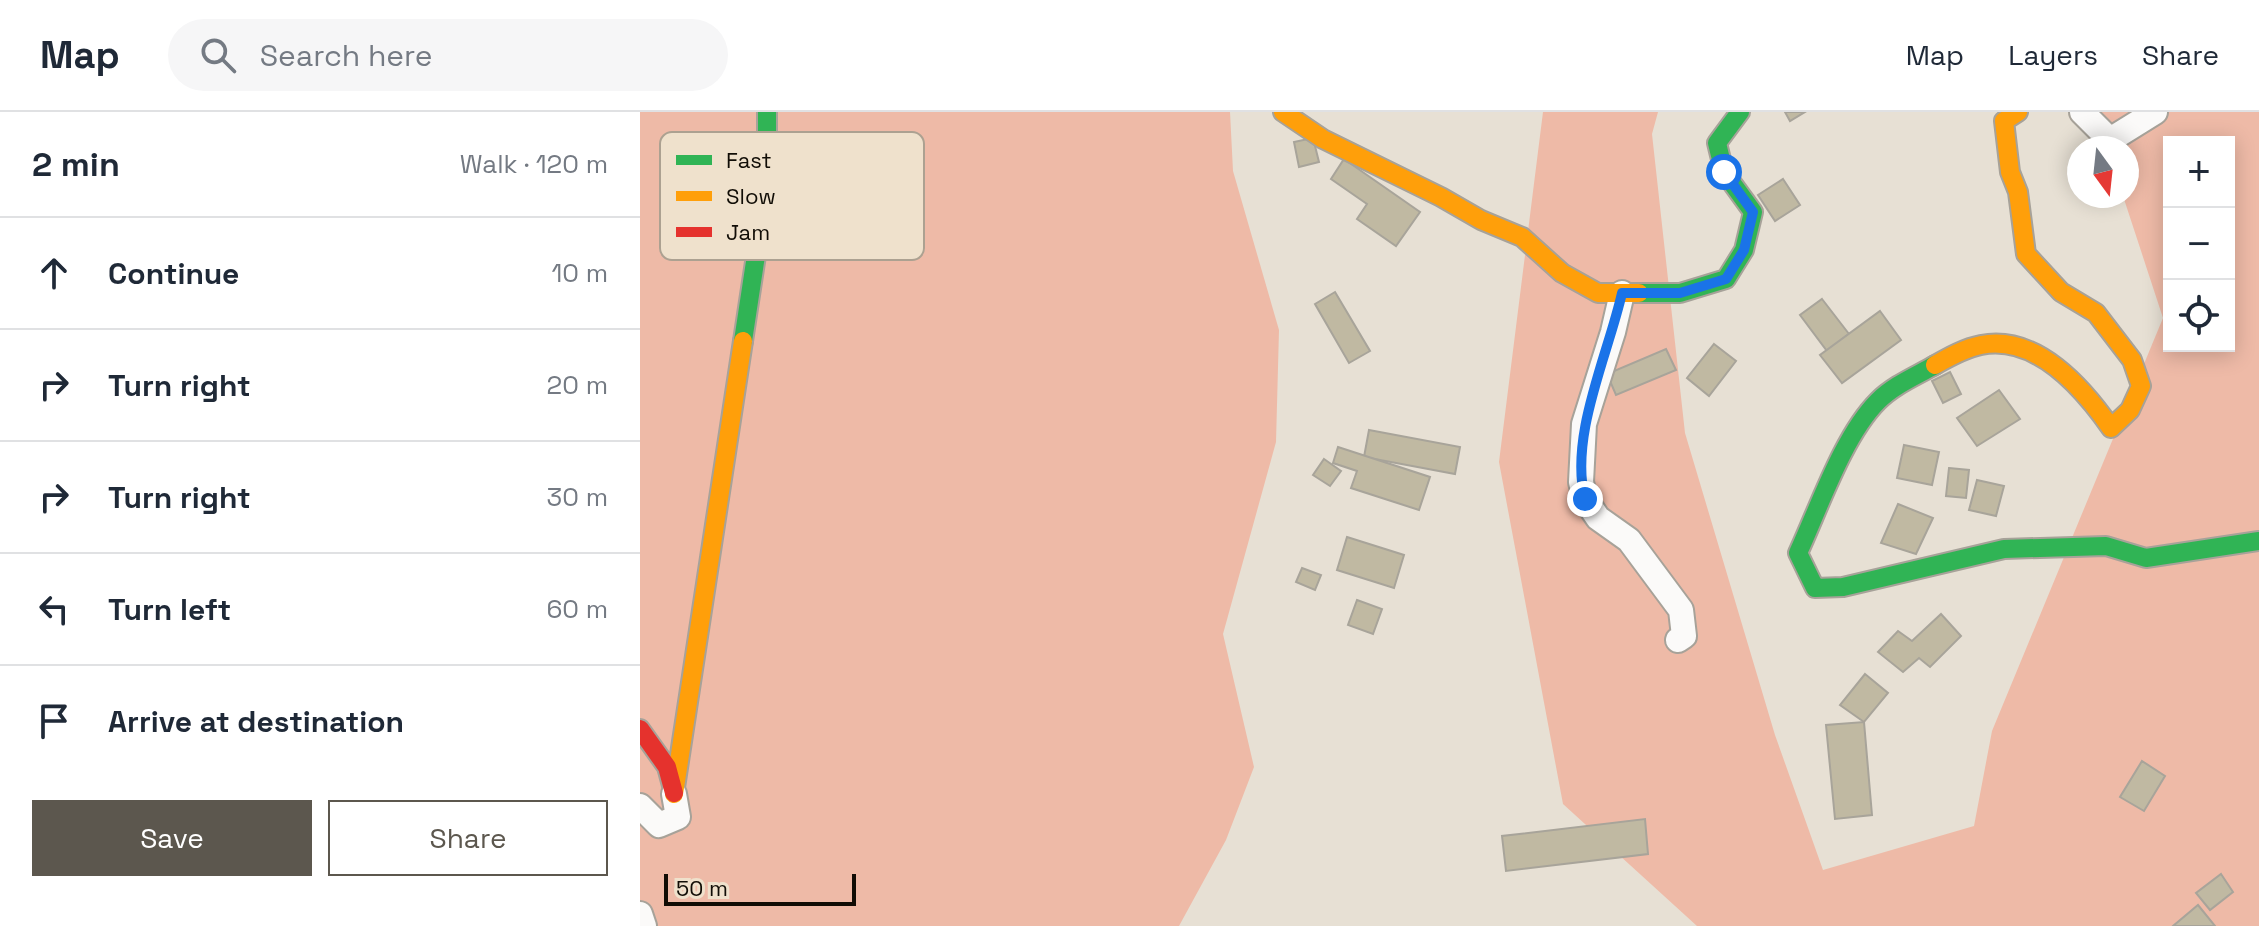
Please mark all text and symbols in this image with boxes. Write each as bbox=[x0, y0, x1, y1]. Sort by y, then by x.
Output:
search box bbox=[168, 19, 728, 91]
text: Map bbox=[40, 31, 120, 79]
icon: search bbox=[196, 33, 240, 77]
text: Search here bbox=[260, 36, 433, 75]
text: Map bbox=[1906, 37, 1964, 73]
text: Layers bbox=[2008, 37, 2098, 73]
text: Share bbox=[2142, 37, 2219, 73]
legend bbox=[660, 132, 924, 260]
north arrow bbox=[2067, 136, 2139, 208]
map controls bbox=[2163, 136, 2235, 352]
button: + bbox=[2163, 136, 2235, 208]
text: 2 min bbox=[32, 143, 120, 186]
text: Fast bbox=[726, 146, 772, 174]
text: Walk · 120 m bbox=[460, 147, 608, 181]
route start bbox=[1706, 154, 1742, 190]
text: Slow bbox=[726, 182, 776, 210]
button: − bbox=[2163, 208, 2235, 280]
text: Jam bbox=[726, 218, 770, 246]
icon: ahead bbox=[32, 251, 76, 295]
text: Continue bbox=[108, 254, 239, 293]
text: 10 m bbox=[551, 256, 608, 290]
button: locate bbox=[2163, 280, 2235, 352]
icon: right bbox=[32, 363, 76, 407]
text: Turn right bbox=[108, 366, 251, 405]
text: 20 m bbox=[547, 368, 608, 402]
icon: right bbox=[32, 475, 76, 519]
text: Turn right bbox=[108, 478, 251, 517]
text: 30 m bbox=[547, 480, 608, 514]
route end bbox=[1567, 481, 1603, 517]
icon: left bbox=[32, 587, 76, 631]
text: Turn left bbox=[108, 590, 231, 629]
text: 60 m bbox=[546, 592, 608, 626]
icon: arrive bbox=[32, 699, 76, 743]
text: Arrive at destination bbox=[108, 702, 404, 741]
button: Save bbox=[32, 800, 312, 876]
button: Share bbox=[328, 800, 608, 876]
scale bar bbox=[664, 870, 856, 906]
text: 50 m bbox=[676, 874, 728, 902]

